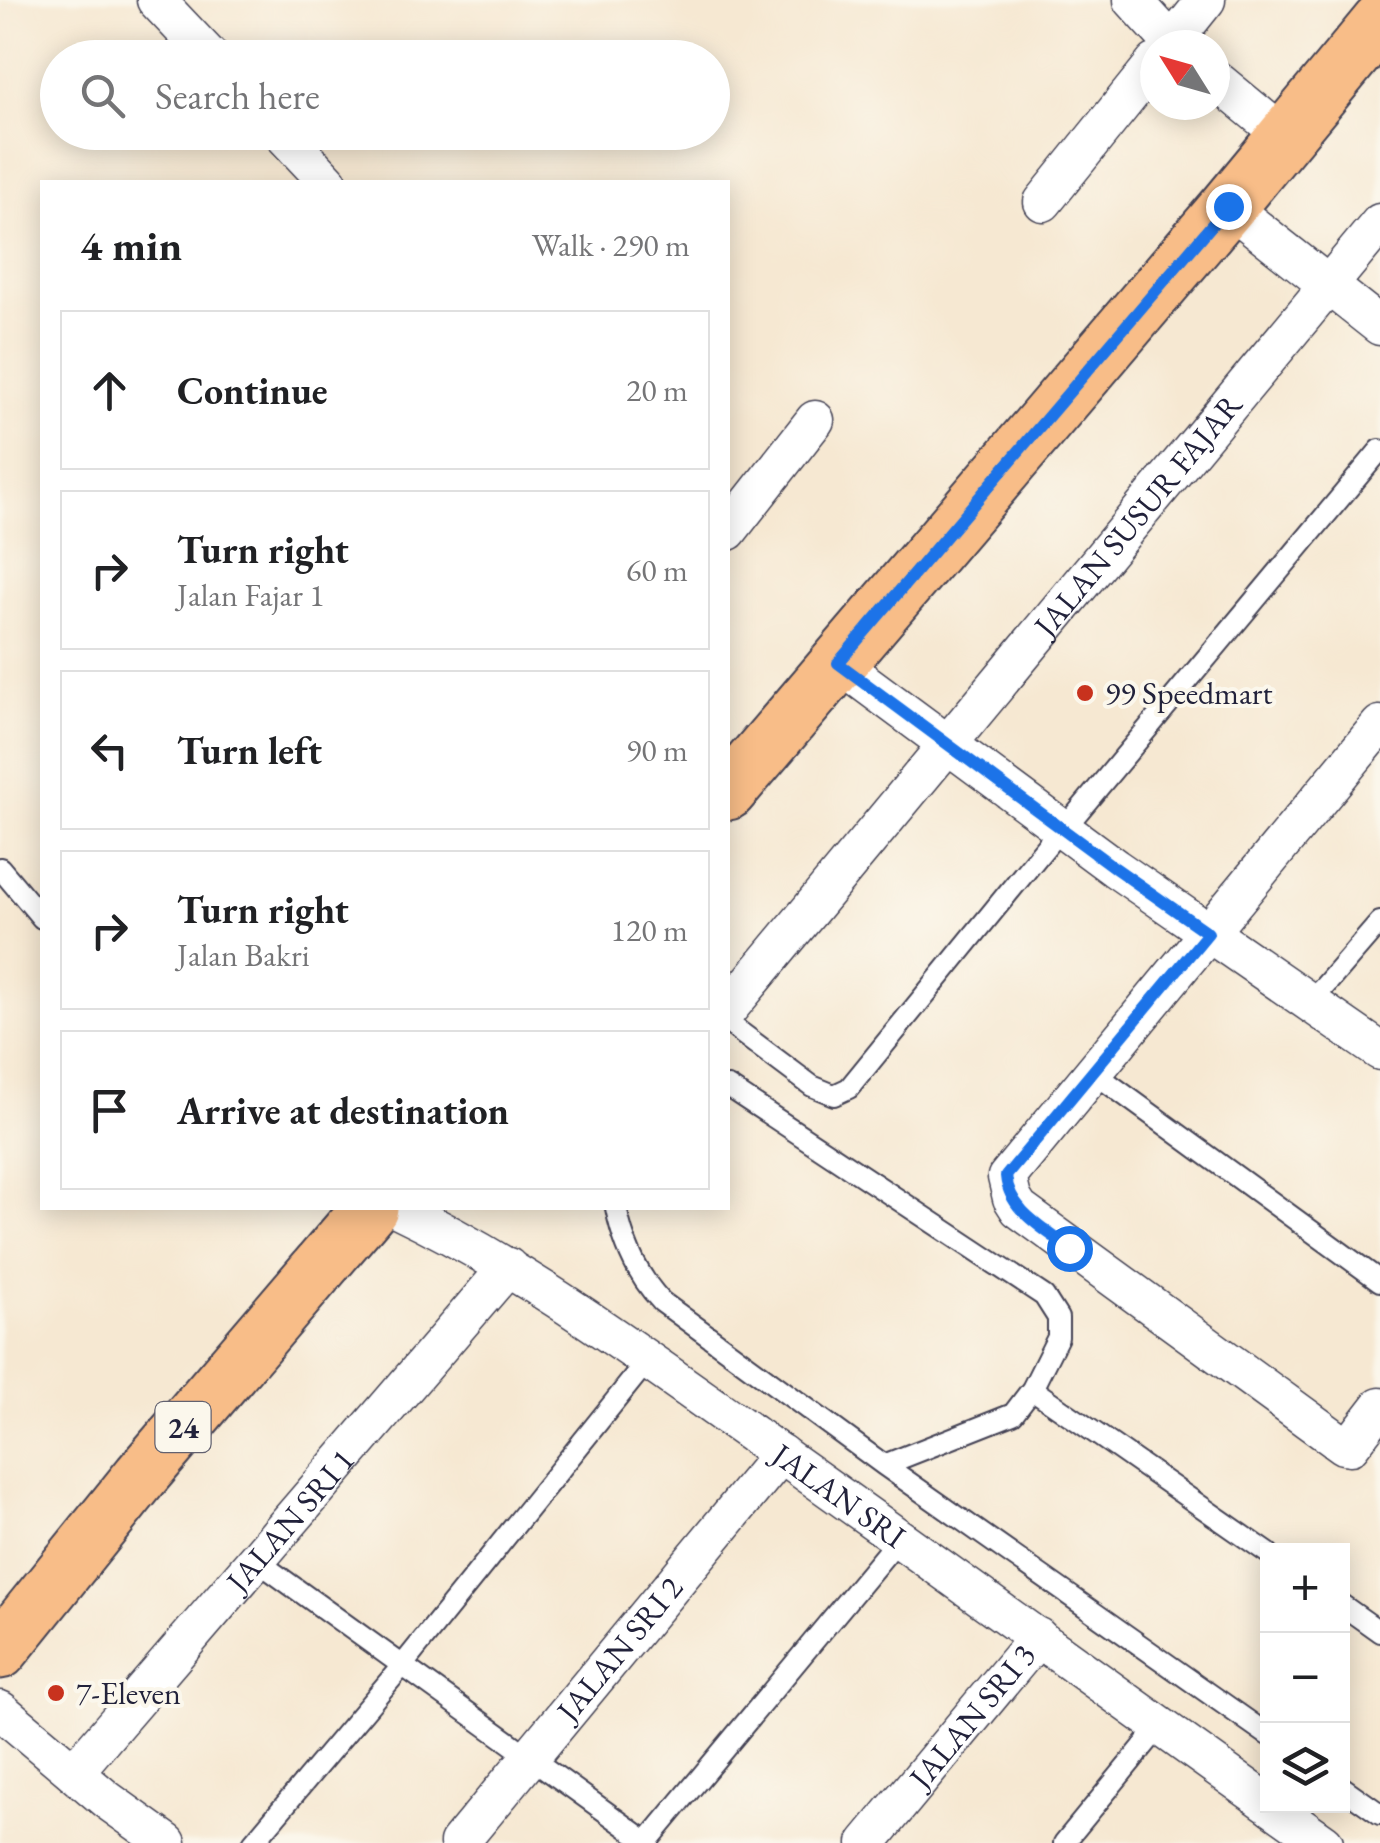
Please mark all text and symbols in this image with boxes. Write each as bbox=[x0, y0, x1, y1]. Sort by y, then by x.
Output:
north arrow bbox=[1140, 30, 1230, 120]
search box bbox=[40, 40, 730, 150]
icon: search bbox=[75, 68, 130, 123]
text: Search here bbox=[155, 71, 320, 120]
route end bbox=[1206, 184, 1252, 230]
text: 4 min bbox=[80, 218, 182, 273]
text: Walk · 290 m bbox=[532, 224, 690, 266]
icon: ahead bbox=[82, 363, 137, 418]
text: Continue bbox=[177, 366, 328, 415]
text: 20 m bbox=[626, 369, 688, 411]
street label: JALAN SUSUR FAJAR bbox=[1023, 384, 1251, 648]
text: Turn right bbox=[177, 525, 349, 574]
icon: right bbox=[82, 543, 137, 598]
text: 60 m bbox=[626, 549, 688, 591]
text: Jalan Fajar 1 bbox=[177, 574, 325, 616]
place label: 99 Speedmart bbox=[1105, 672, 1273, 714]
marker: 99 Speedmart bbox=[1074, 682, 1096, 704]
icon: left bbox=[82, 723, 137, 778]
text: Turn left bbox=[177, 726, 322, 775]
text: 90 m bbox=[626, 729, 688, 771]
text: Turn right bbox=[177, 885, 349, 934]
icon: right bbox=[82, 903, 137, 958]
text: 120 m bbox=[611, 909, 688, 951]
text: Jalan Bakri bbox=[177, 934, 309, 976]
icon: arrive bbox=[82, 1083, 137, 1138]
text: Arrive at destination bbox=[177, 1086, 509, 1135]
route start bbox=[1047, 1226, 1093, 1272]
road number: 24 bbox=[156, 1402, 210, 1452]
street label: JALAN SRI bbox=[762, 1432, 914, 1557]
street label: JALAN SRI 1 bbox=[215, 1440, 364, 1603]
map controls bbox=[1260, 1543, 1350, 1813]
button: + bbox=[1260, 1543, 1350, 1633]
street label: JALAN SRI 2 bbox=[545, 1567, 692, 1732]
button: − bbox=[1260, 1633, 1350, 1723]
street label: JALAN SRI 3 bbox=[898, 1635, 1045, 1799]
place label: 7-Eleven bbox=[76, 1672, 181, 1714]
marker: 7-Eleven bbox=[45, 1682, 67, 1704]
button: layers bbox=[1260, 1723, 1350, 1813]

